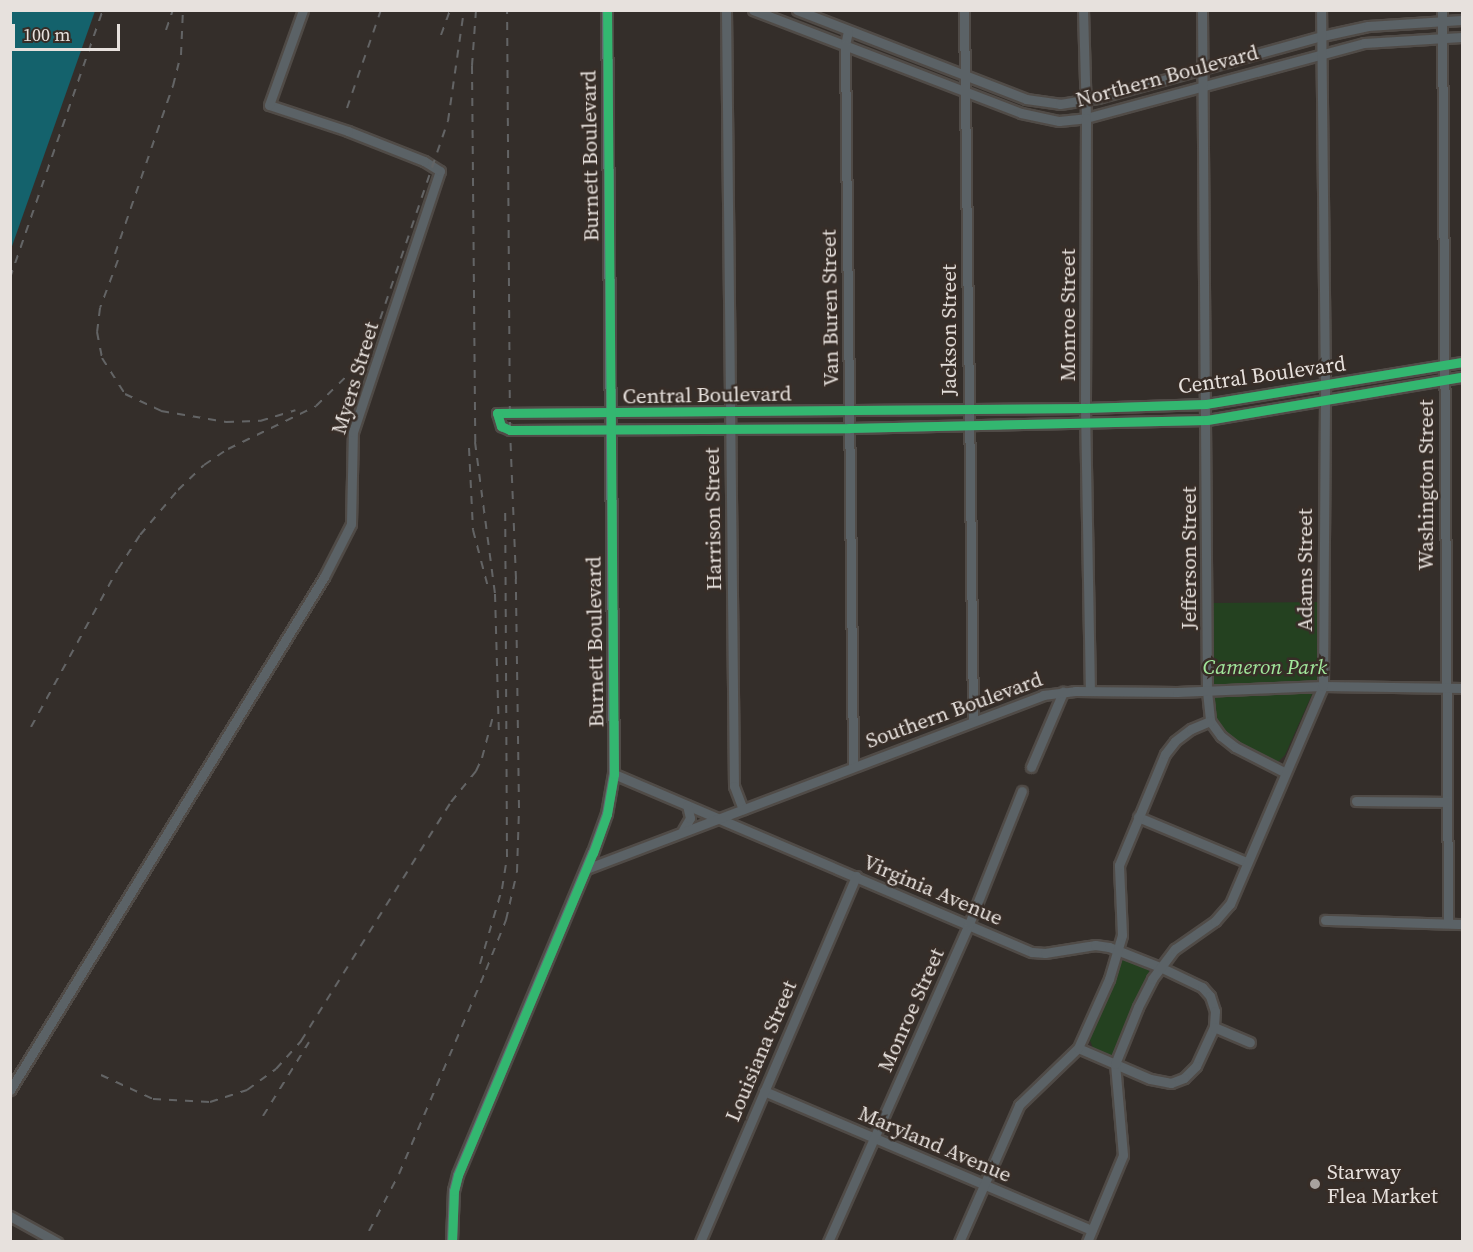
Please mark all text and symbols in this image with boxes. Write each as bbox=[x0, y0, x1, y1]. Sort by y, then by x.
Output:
scale bar bbox=[15, 12, 123, 50]
text: 100 m bbox=[23, 22, 70, 47]
street label: Northern Boulevard bbox=[1073, 40, 1261, 112]
street label: Burnett Boulevard bbox=[576, 70, 604, 242]
street label: Van Buren Street bbox=[816, 229, 844, 387]
street label: Monroe Street bbox=[1055, 249, 1081, 381]
street label: Jackson Street bbox=[936, 264, 962, 396]
street label: Myers Street bbox=[326, 319, 384, 437]
street label: Central Boulevard bbox=[1177, 351, 1347, 399]
street label: Central Boulevard bbox=[622, 381, 792, 409]
street label: Washington Street bbox=[1413, 399, 1439, 571]
street label: Harrison Street bbox=[699, 447, 727, 591]
street label: Jefferson Street bbox=[1176, 486, 1202, 630]
street label: Adams Street bbox=[1292, 508, 1318, 632]
street label: Burnett Boulevard bbox=[581, 556, 609, 728]
park label: Cameron Park bbox=[1203, 654, 1327, 680]
street label: Southern Boulevard bbox=[862, 666, 1046, 754]
street label: Virginia Avenue bbox=[859, 849, 1007, 931]
street label: Monroe Street bbox=[872, 944, 950, 1076]
street label: Louisiana Street bbox=[720, 977, 802, 1125]
street label: Maryland Avenue bbox=[855, 1100, 1015, 1188]
place label: Starway Flea Market bbox=[1327, 1159, 1438, 1209]
marker: Starway Flea Market bbox=[1308, 1177, 1322, 1191]

